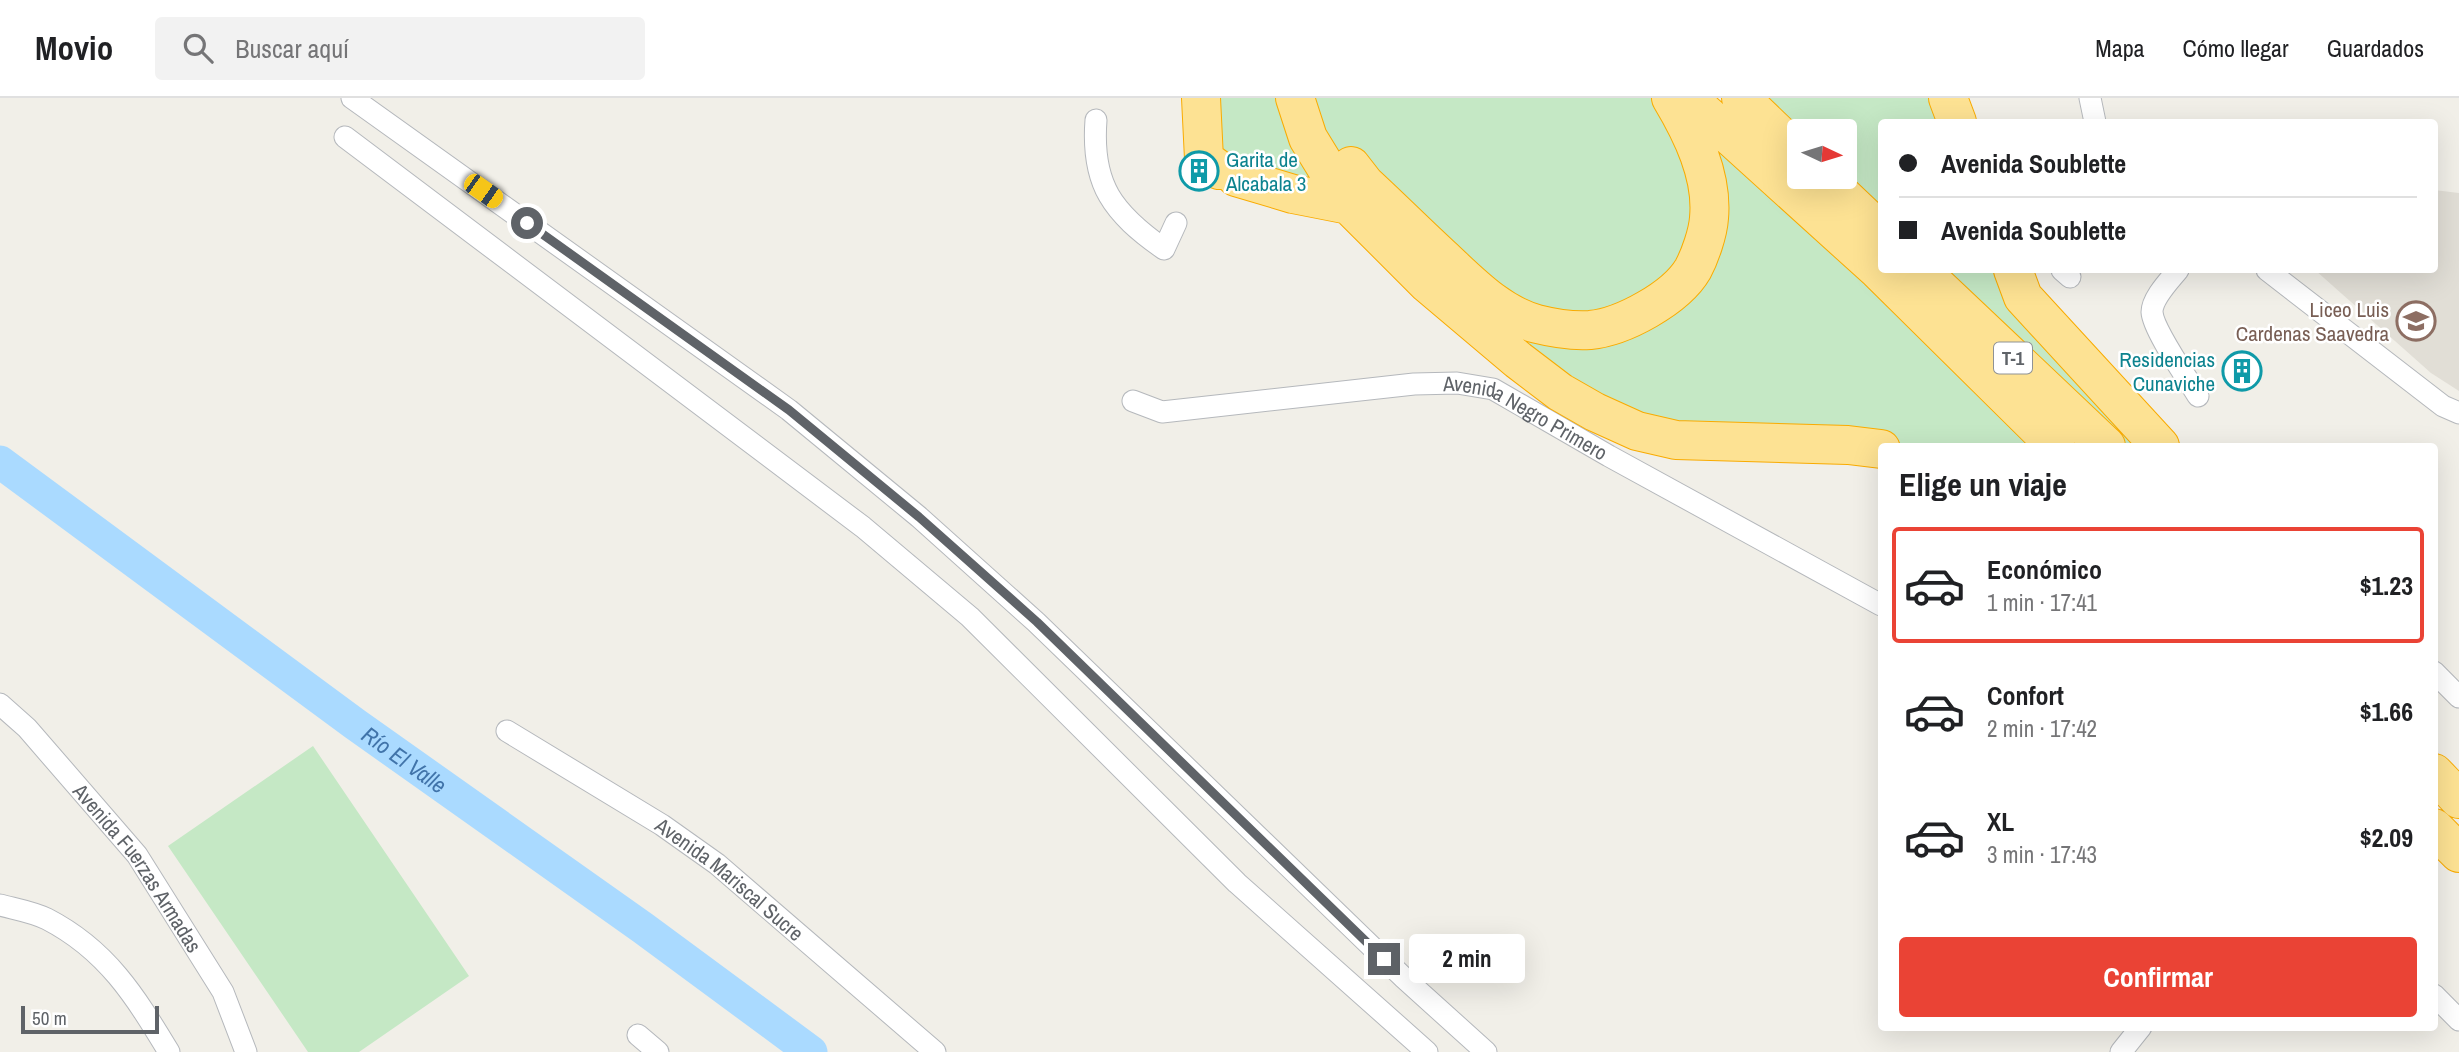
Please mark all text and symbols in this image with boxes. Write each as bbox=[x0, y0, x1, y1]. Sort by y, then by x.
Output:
search box bbox=[155, 17, 645, 80]
text: Movio bbox=[35, 26, 113, 70]
icon: search bbox=[179, 29, 217, 67]
text: Buscar aquí bbox=[235, 31, 349, 66]
text: Mapa bbox=[2095, 32, 2145, 64]
text: Cómo llegar bbox=[2183, 32, 2289, 64]
text: Guardados bbox=[2327, 32, 2424, 64]
north arrow bbox=[1787, 119, 1857, 189]
map controls bbox=[1787, 119, 1857, 189]
place label: Garita de Alcabala 3 bbox=[1225, 145, 1306, 198]
text: Avenida Soublette bbox=[1941, 146, 2126, 181]
building icon: Garita de Alcabala 3 bbox=[1178, 150, 1220, 192]
car bbox=[460, 170, 507, 212]
route start bbox=[511, 207, 543, 239]
text: Avenida Soublette bbox=[1941, 213, 2126, 248]
place label: Liceo Luis Cardenas Saavedra bbox=[2236, 295, 2389, 348]
school or university icon: Liceo Luis Cardenas Saavedra bbox=[2395, 300, 2437, 342]
road number: T-1 bbox=[1994, 342, 2032, 374]
place label: Residencias Cunaviche bbox=[2119, 345, 2215, 398]
building icon: Residencias Cunaviche bbox=[2221, 350, 2263, 392]
street label: Avenida Negro Primero bbox=[1442, 368, 1613, 467]
text: Elige un viaje bbox=[1899, 463, 2067, 506]
text: Económico bbox=[1987, 552, 2102, 587]
icon: car bbox=[1903, 554, 1966, 617]
text: $1.23 bbox=[2360, 568, 2413, 603]
text: 1 min · 17:41 bbox=[1987, 587, 2097, 618]
text: Confort bbox=[1987, 678, 2064, 713]
icon: car bbox=[1903, 680, 1966, 743]
text: $1.66 bbox=[2360, 694, 2413, 729]
text: 2 min · 17:42 bbox=[1987, 713, 2097, 744]
water label: Río El Valle bbox=[356, 718, 453, 800]
street label: Avenida Fuerzas Armadas bbox=[66, 776, 209, 958]
text: XL bbox=[1987, 804, 2014, 839]
icon: car bbox=[1903, 806, 1966, 869]
street label: Avenida Mariscal Sucre bbox=[649, 810, 810, 947]
text: $2.09 bbox=[2360, 820, 2413, 855]
text: 3 min · 17:43 bbox=[1987, 839, 2097, 870]
callout: 2 min bbox=[1408, 934, 1524, 984]
button: Confirmar bbox=[1899, 937, 2417, 1017]
route end bbox=[1368, 943, 1400, 975]
text: 2 min bbox=[1442, 943, 1492, 974]
scale bar bbox=[21, 1003, 159, 1035]
text: 50 m bbox=[32, 1005, 67, 1031]

